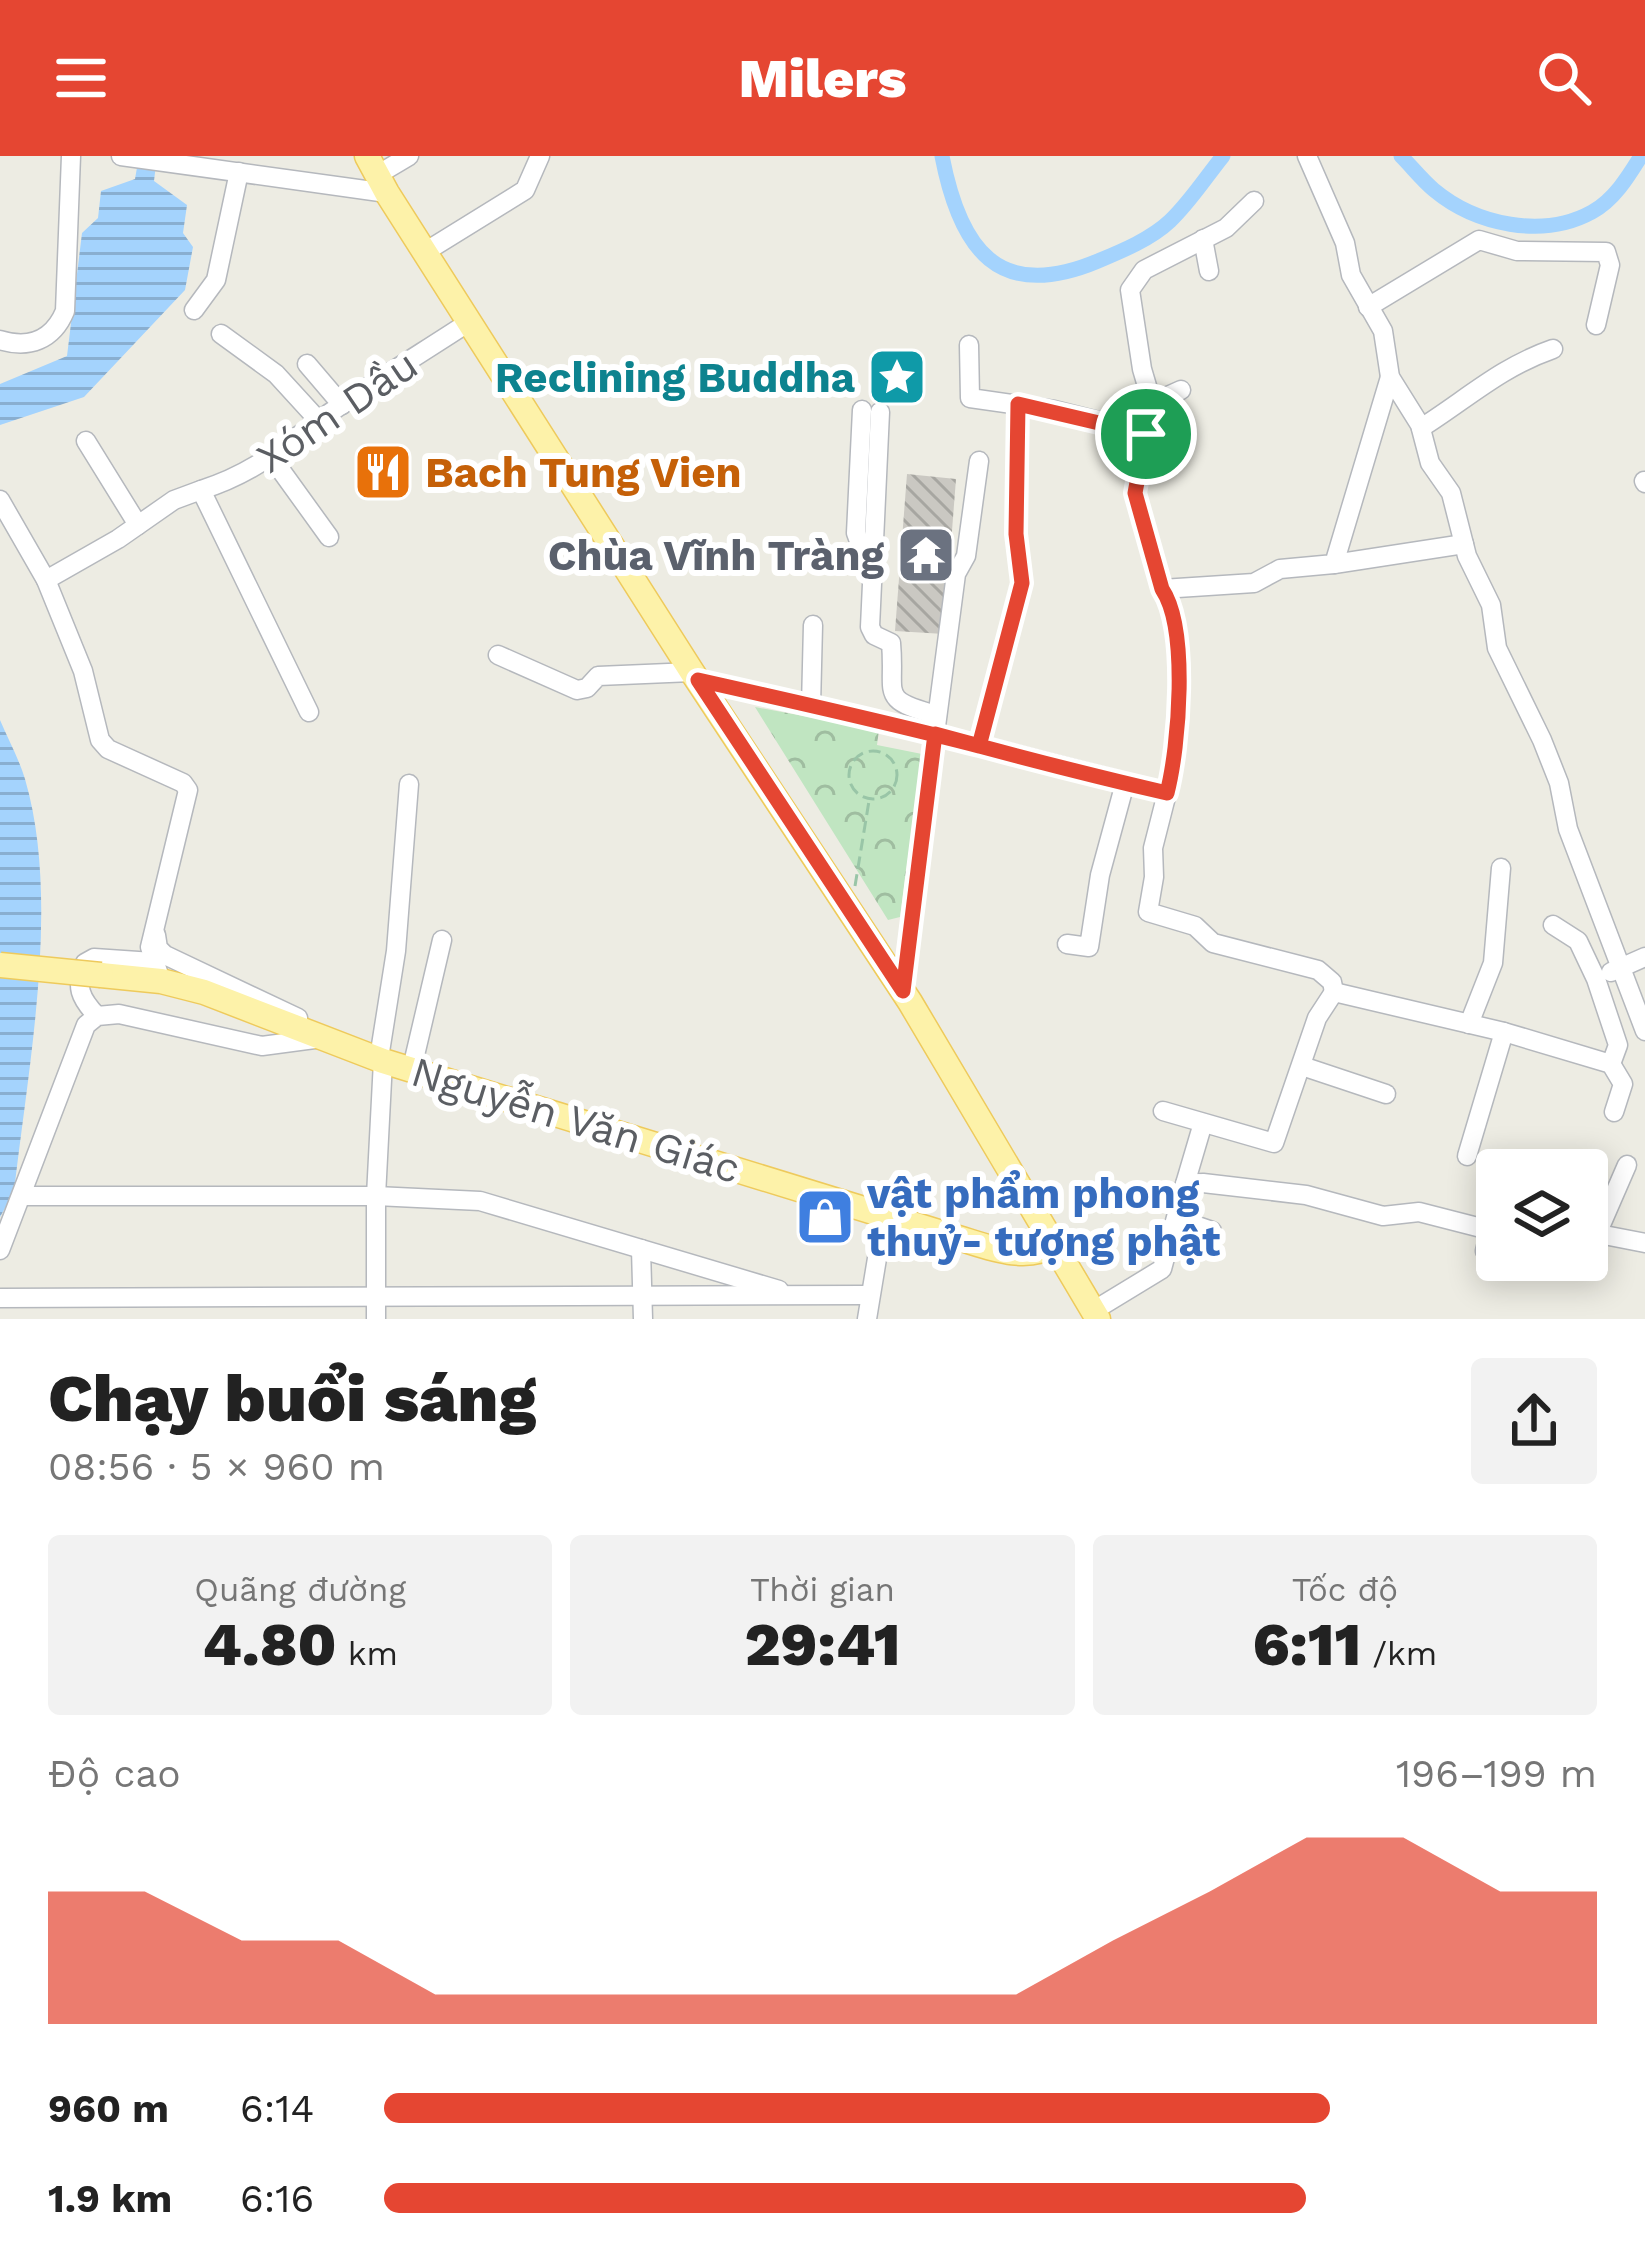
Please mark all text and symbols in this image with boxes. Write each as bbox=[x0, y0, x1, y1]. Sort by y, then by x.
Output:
icon: menu bbox=[48, 45, 114, 111]
icon: search bbox=[1531, 45, 1597, 111]
text: Milers bbox=[738, 47, 907, 110]
street label: Xóm Dầu bbox=[247, 339, 427, 483]
place icon: Reclining Buddha bbox=[866, 346, 928, 408]
place label: Reclining Buddha bbox=[495, 353, 856, 402]
pin bbox=[1095, 383, 1197, 485]
icon: arrive bbox=[1113, 401, 1179, 467]
restaurant icon: Bach Tung Vien bbox=[352, 441, 414, 503]
place label: Bach Tung Vien bbox=[425, 448, 742, 497]
temple icon: Chùa Vĩnh Tràng bbox=[895, 524, 957, 586]
place label: Chùa Vĩnh Tràng bbox=[548, 531, 884, 580]
street label: Nguyễn Văn Giác bbox=[406, 1047, 746, 1193]
map controls bbox=[1476, 1149, 1608, 1281]
button: layers bbox=[1476, 1149, 1608, 1281]
place label: vật phẩm phong thuỷ- tượng phật bbox=[866, 1169, 1220, 1266]
shop icon: vật phẩm phong thuỷ- tượng phật bbox=[794, 1186, 856, 1248]
button: share bbox=[1471, 1358, 1597, 1484]
text: Chạy buổi sáng bbox=[48, 1360, 536, 1437]
text: 08:56 · 5 × 960 m bbox=[48, 1444, 385, 1489]
text: Quãng đường bbox=[194, 1570, 406, 1609]
text: Thời gian bbox=[750, 1570, 895, 1609]
text: Tốc độ bbox=[1292, 1570, 1398, 1609]
text: 4.80 bbox=[202, 1609, 337, 1680]
text: 29:41 bbox=[745, 1609, 900, 1680]
text: 6:11 bbox=[1252, 1609, 1361, 1680]
text: km bbox=[337, 1634, 398, 1673]
text: /km bbox=[1361, 1634, 1437, 1673]
text: Độ cao bbox=[48, 1751, 181, 1796]
text: 196–199 m bbox=[1396, 1751, 1597, 1796]
text: 960 m bbox=[48, 2086, 169, 2131]
text: 6:14 bbox=[240, 2086, 314, 2131]
text: 1.9 km bbox=[48, 2176, 172, 2221]
text: 6:16 bbox=[240, 2176, 314, 2221]

